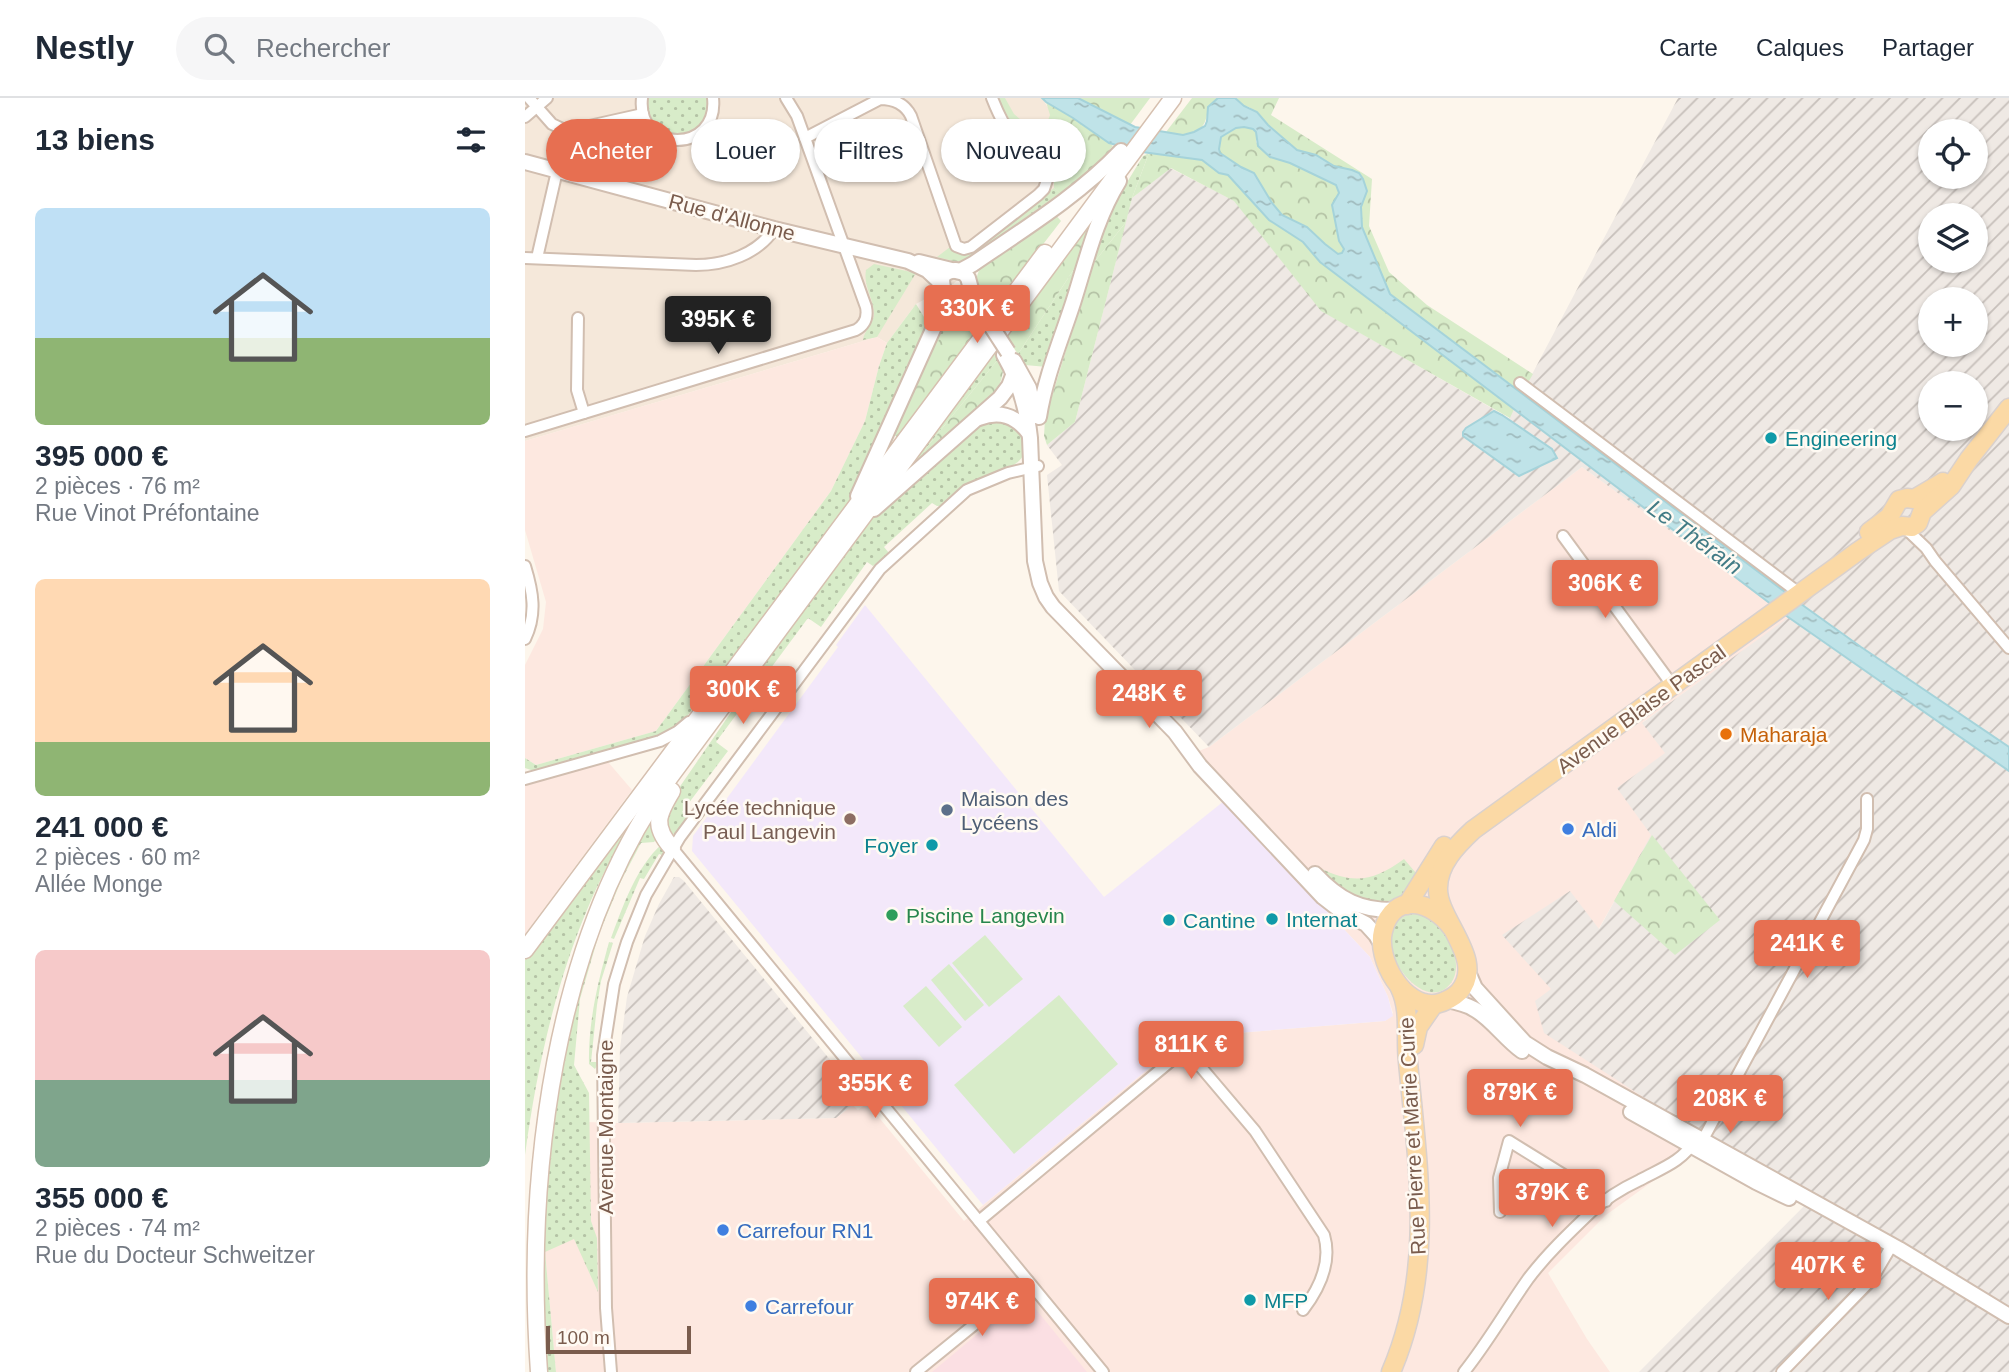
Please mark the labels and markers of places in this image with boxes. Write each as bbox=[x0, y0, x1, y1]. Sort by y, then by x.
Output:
pin: 330K € bbox=[920, 286, 1034, 345]
pin: 395K € bbox=[661, 296, 775, 356]
place label: Engineering bbox=[1785, 427, 1897, 450]
marker: Engineering bbox=[1763, 430, 1779, 446]
pin: 306K € bbox=[1548, 560, 1662, 620]
pin: 300K € bbox=[686, 666, 800, 726]
pin: 248K € bbox=[1092, 670, 1206, 730]
place label: Maharaja bbox=[1740, 723, 1828, 746]
marker: Maharaja bbox=[1718, 726, 1734, 742]
place label: Maison des Lycéens bbox=[961, 787, 1068, 834]
place label: Lycée technique Paul Langevin bbox=[684, 796, 836, 843]
marker: Maison des Lycéens bbox=[939, 802, 955, 818]
marker: Lycée technique Paul Langevin bbox=[842, 811, 858, 827]
place label: Aldi bbox=[1582, 818, 1617, 841]
marker: Aldi bbox=[1560, 821, 1576, 837]
place label: Foyer bbox=[864, 834, 918, 857]
marker: Foyer bbox=[924, 837, 940, 853]
place label: Piscine Langevin bbox=[906, 904, 1065, 927]
marker: Piscine Langevin bbox=[884, 907, 900, 923]
place label: Internat bbox=[1286, 908, 1357, 931]
place label: Cantine bbox=[1183, 909, 1255, 932]
marker: Internat bbox=[1264, 911, 1280, 927]
marker: Cantine bbox=[1161, 912, 1177, 928]
pin: 241K € bbox=[1750, 920, 1864, 980]
pin: 811K € bbox=[1134, 1021, 1248, 1081]
pin: 355K € bbox=[818, 1060, 932, 1120]
pin: 879K € bbox=[1463, 1070, 1577, 1129]
pin: 208K € bbox=[1673, 1076, 1787, 1135]
pin: 379K € bbox=[1495, 1170, 1609, 1229]
place label: Carrefour RN1 bbox=[737, 1219, 874, 1242]
marker: Carrefour RN1 bbox=[715, 1222, 731, 1238]
pin: 407K € bbox=[1771, 1242, 1885, 1302]
pin: 974K € bbox=[925, 1278, 1039, 1338]
place label: MFP bbox=[1264, 1289, 1308, 1312]
marker: MFP bbox=[1242, 1292, 1258, 1308]
place label: Carrefour bbox=[765, 1295, 854, 1318]
marker: Carrefour bbox=[743, 1298, 759, 1314]

